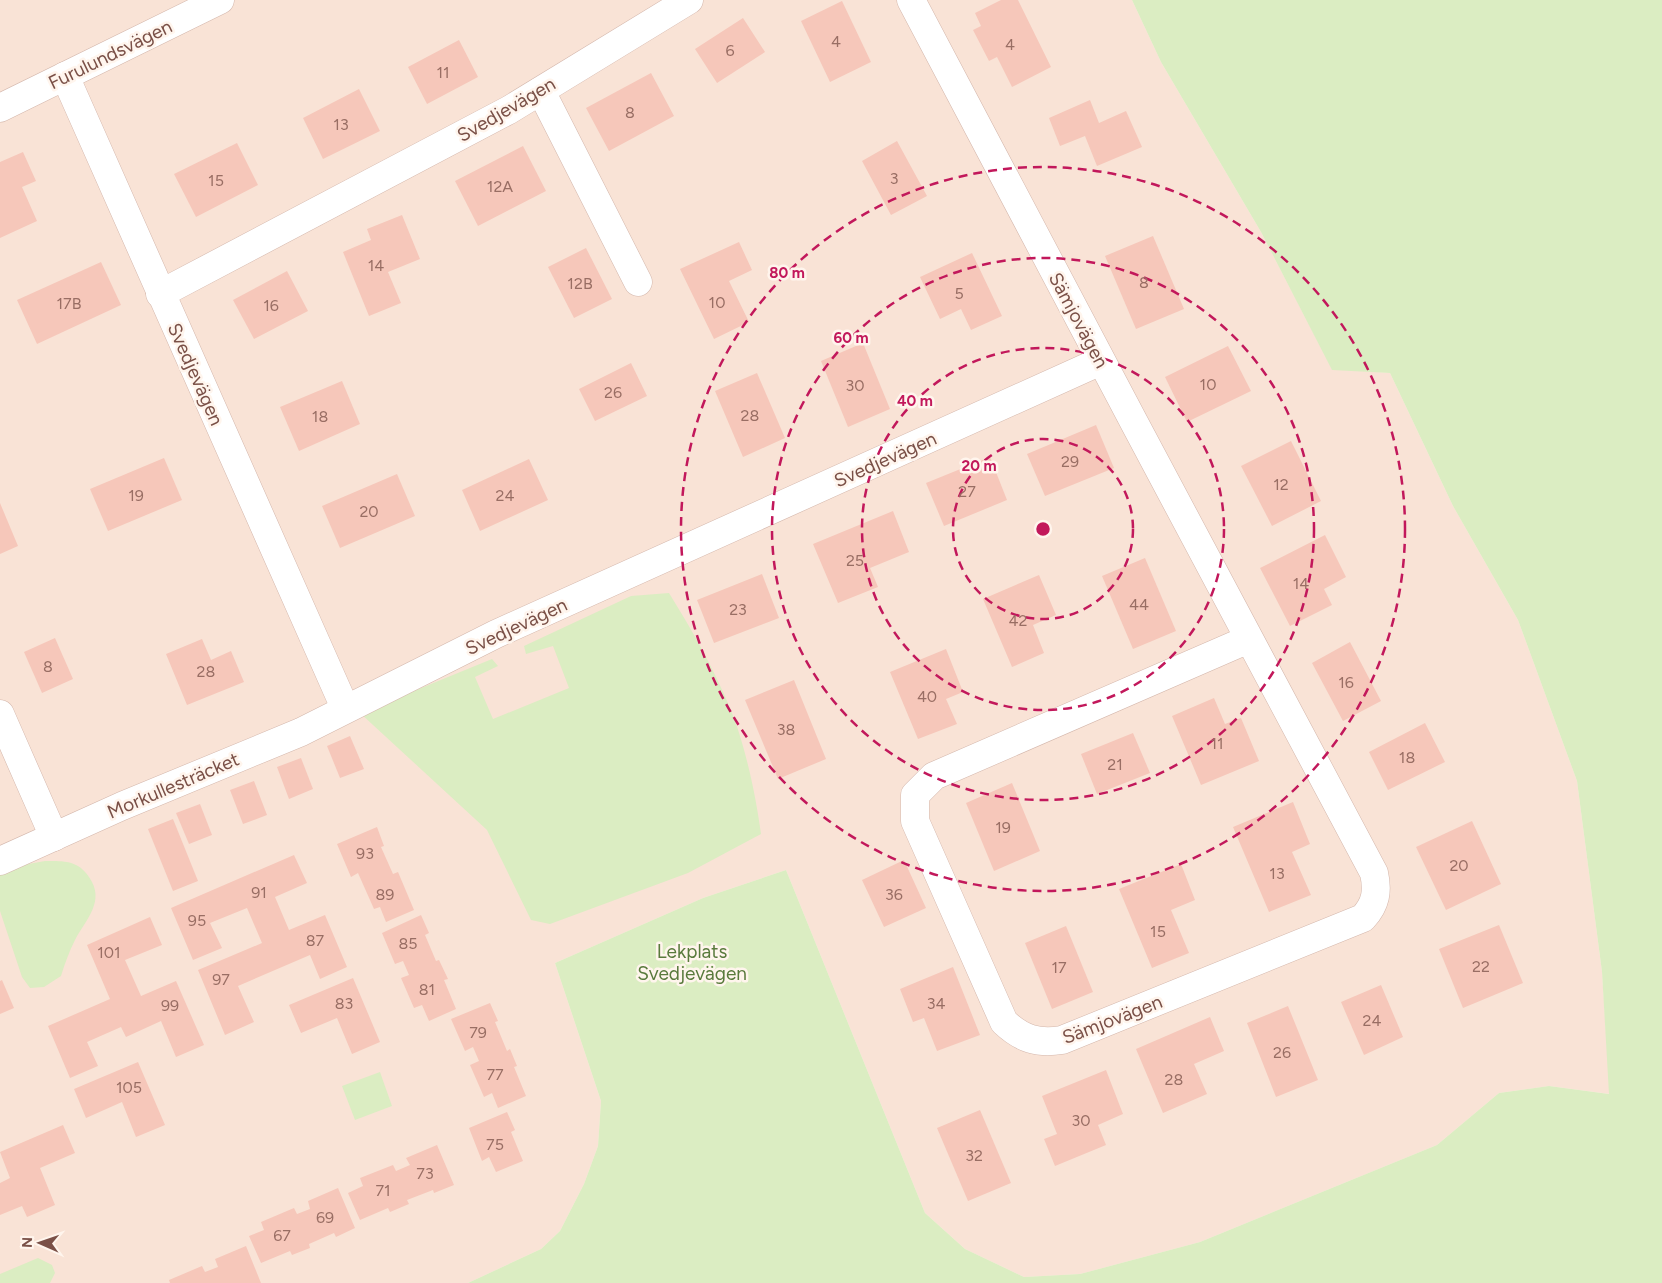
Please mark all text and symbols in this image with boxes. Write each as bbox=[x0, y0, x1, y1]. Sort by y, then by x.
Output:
street label: Furulundsvägen bbox=[45, 15, 176, 94]
house number: 4 bbox=[831, 32, 841, 51]
house number: 4 bbox=[1005, 35, 1015, 54]
house number: 6 bbox=[725, 41, 735, 60]
house number: 11 bbox=[436, 63, 450, 82]
street label: Svedjevägen bbox=[453, 72, 560, 147]
house number: 8 bbox=[625, 103, 635, 122]
house number: 13 bbox=[333, 115, 349, 134]
house number: 3 bbox=[890, 169, 898, 188]
house number: 15 bbox=[208, 171, 224, 190]
house number: 12A bbox=[487, 177, 513, 196]
house number: 14 bbox=[368, 256, 384, 275]
text: 80 m bbox=[769, 264, 805, 282]
street label: Sämjovägen bbox=[1044, 268, 1113, 372]
house number: 8 bbox=[1139, 273, 1149, 292]
house number: 12B bbox=[567, 274, 593, 293]
house number: 5 bbox=[954, 284, 964, 303]
house number: 10 bbox=[709, 293, 725, 312]
house number: 17B bbox=[57, 294, 82, 313]
house number: 16 bbox=[263, 296, 279, 315]
street label: Svedjevägen bbox=[163, 319, 228, 429]
text: 60 m bbox=[833, 329, 869, 347]
house number: 10 bbox=[1200, 375, 1216, 394]
house number: 30 bbox=[846, 376, 864, 395]
house number: 26 bbox=[604, 383, 622, 402]
text: 40 m bbox=[897, 392, 933, 410]
house number: 28 bbox=[741, 406, 759, 425]
house number: 18 bbox=[312, 407, 328, 426]
street label: Svedjevägen bbox=[830, 427, 940, 492]
house number: 29 bbox=[1061, 452, 1079, 471]
text: 20 m bbox=[961, 457, 997, 475]
house number: 12 bbox=[1273, 475, 1289, 494]
house number: 27 bbox=[958, 482, 976, 501]
house number: 19 bbox=[128, 486, 144, 505]
house number: 24 bbox=[496, 486, 514, 505]
house number: 20 bbox=[359, 502, 379, 521]
centre of rings bbox=[1034, 520, 1052, 538]
house number: 25 bbox=[846, 551, 864, 570]
house number: 14 bbox=[1293, 574, 1309, 593]
street label: Svedjevägen bbox=[462, 593, 571, 660]
house number: 44 bbox=[1129, 595, 1149, 614]
house number: 23 bbox=[729, 600, 747, 619]
house number: 42 bbox=[1009, 611, 1027, 630]
house number: 8 bbox=[43, 657, 53, 676]
house number: 28 bbox=[197, 662, 215, 681]
house number: 16 bbox=[1338, 673, 1354, 692]
house number: 40 bbox=[917, 687, 937, 706]
house number: 38 bbox=[777, 720, 795, 739]
house number: 11 bbox=[1210, 734, 1224, 753]
street label: Morkullesträcket bbox=[104, 747, 243, 824]
house number: 18 bbox=[1399, 748, 1415, 767]
house number: 21 bbox=[1107, 755, 1123, 774]
house number: 19 bbox=[995, 818, 1011, 837]
house number: 93 bbox=[356, 844, 374, 863]
house number: 20 bbox=[1449, 856, 1469, 875]
house number: 13 bbox=[1269, 864, 1285, 883]
house number: 91 bbox=[251, 883, 267, 902]
house number: 89 bbox=[376, 885, 394, 904]
house number: 36 bbox=[885, 885, 903, 904]
house number: 95 bbox=[188, 911, 206, 930]
house number: 15 bbox=[1150, 922, 1166, 941]
house number: 87 bbox=[306, 931, 325, 950]
house number: 85 bbox=[398, 934, 418, 953]
park label: Lekplats Svedjevägen bbox=[637, 940, 747, 985]
house number: 101 bbox=[97, 943, 121, 962]
house number: 22 bbox=[1472, 957, 1490, 976]
house number: 17 bbox=[1051, 958, 1067, 977]
house number: 97 bbox=[212, 970, 230, 989]
house number: 81 bbox=[419, 980, 435, 999]
street label: Sämjovägen bbox=[1059, 990, 1165, 1049]
house number: 83 bbox=[335, 994, 353, 1013]
house number: 34 bbox=[927, 994, 945, 1013]
house number: 99 bbox=[161, 996, 179, 1015]
house number: 24 bbox=[1363, 1011, 1381, 1030]
house number: 79 bbox=[469, 1023, 487, 1042]
house number: 26 bbox=[1273, 1043, 1291, 1062]
house number: 77 bbox=[486, 1065, 504, 1084]
house number: 28 bbox=[1165, 1070, 1183, 1089]
house number: 105 bbox=[116, 1078, 142, 1097]
house number: 30 bbox=[1072, 1111, 1090, 1130]
house number: 75 bbox=[486, 1135, 504, 1154]
house number: 32 bbox=[965, 1146, 983, 1165]
house number: 73 bbox=[416, 1164, 434, 1183]
house number: 71 bbox=[375, 1181, 391, 1200]
house number: 69 bbox=[316, 1208, 334, 1227]
north arrow bbox=[15, 1218, 65, 1268]
house number: 67 bbox=[273, 1226, 291, 1245]
text: N bbox=[19, 1237, 36, 1248]

